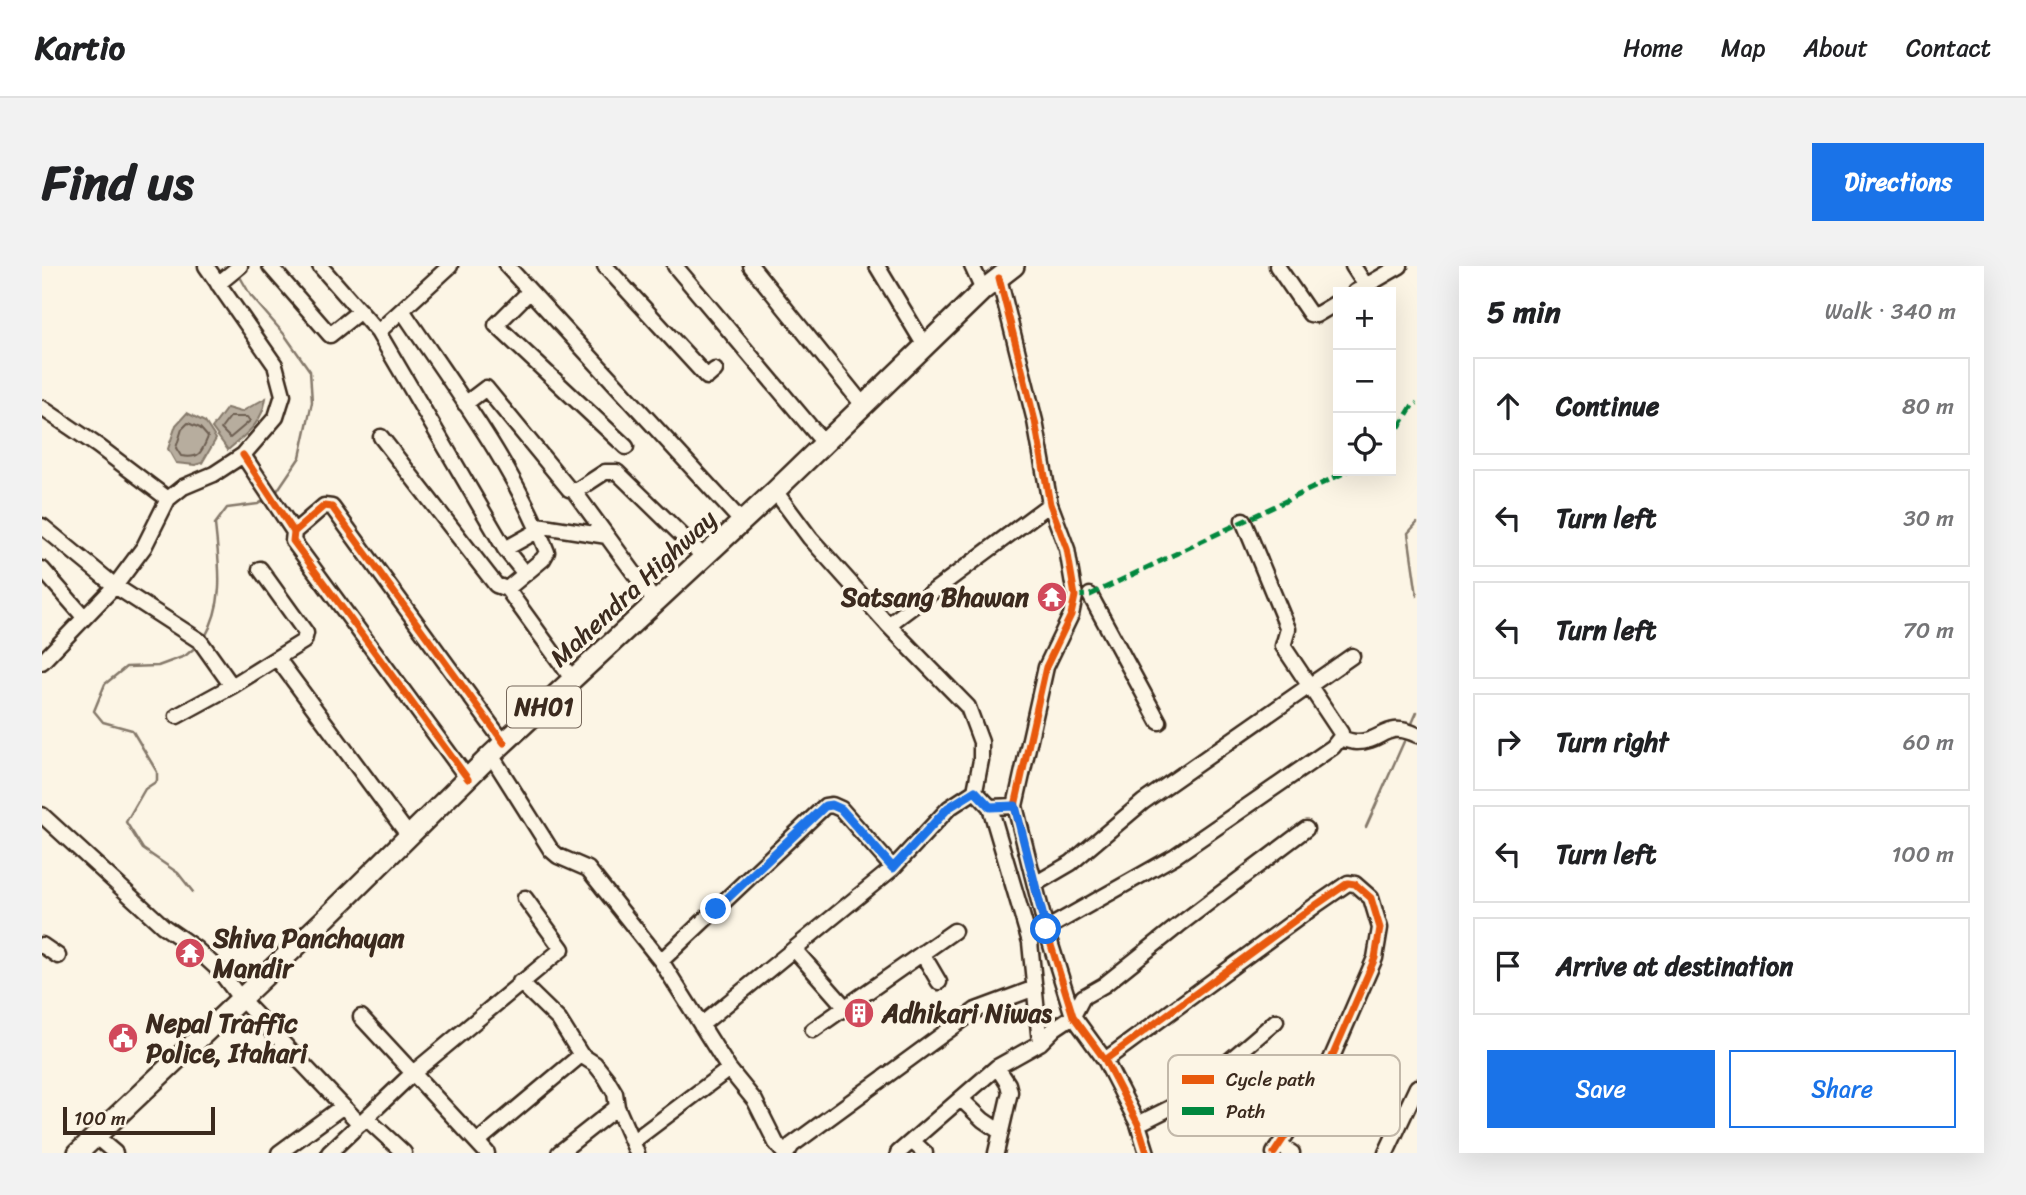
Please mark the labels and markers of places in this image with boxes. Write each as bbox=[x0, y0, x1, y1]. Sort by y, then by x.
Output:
place label: Satsang Bhawan bbox=[840, 574, 1029, 620]
temple icon: Satsang Bhawan bbox=[1035, 580, 1069, 614]
place label: Shiva Panchayan Mandir bbox=[212, 915, 405, 991]
temple icon: Shiva Panchayan Mandir bbox=[173, 936, 207, 970]
place label: Adhikari Niwas bbox=[881, 990, 1053, 1036]
building icon: Adhikari Niwas bbox=[842, 996, 876, 1030]
place label: Nepal Traffic Police, Itahari bbox=[145, 1000, 309, 1076]
public building icon: Nepal Traffic Police, Itahari bbox=[106, 1021, 140, 1055]

